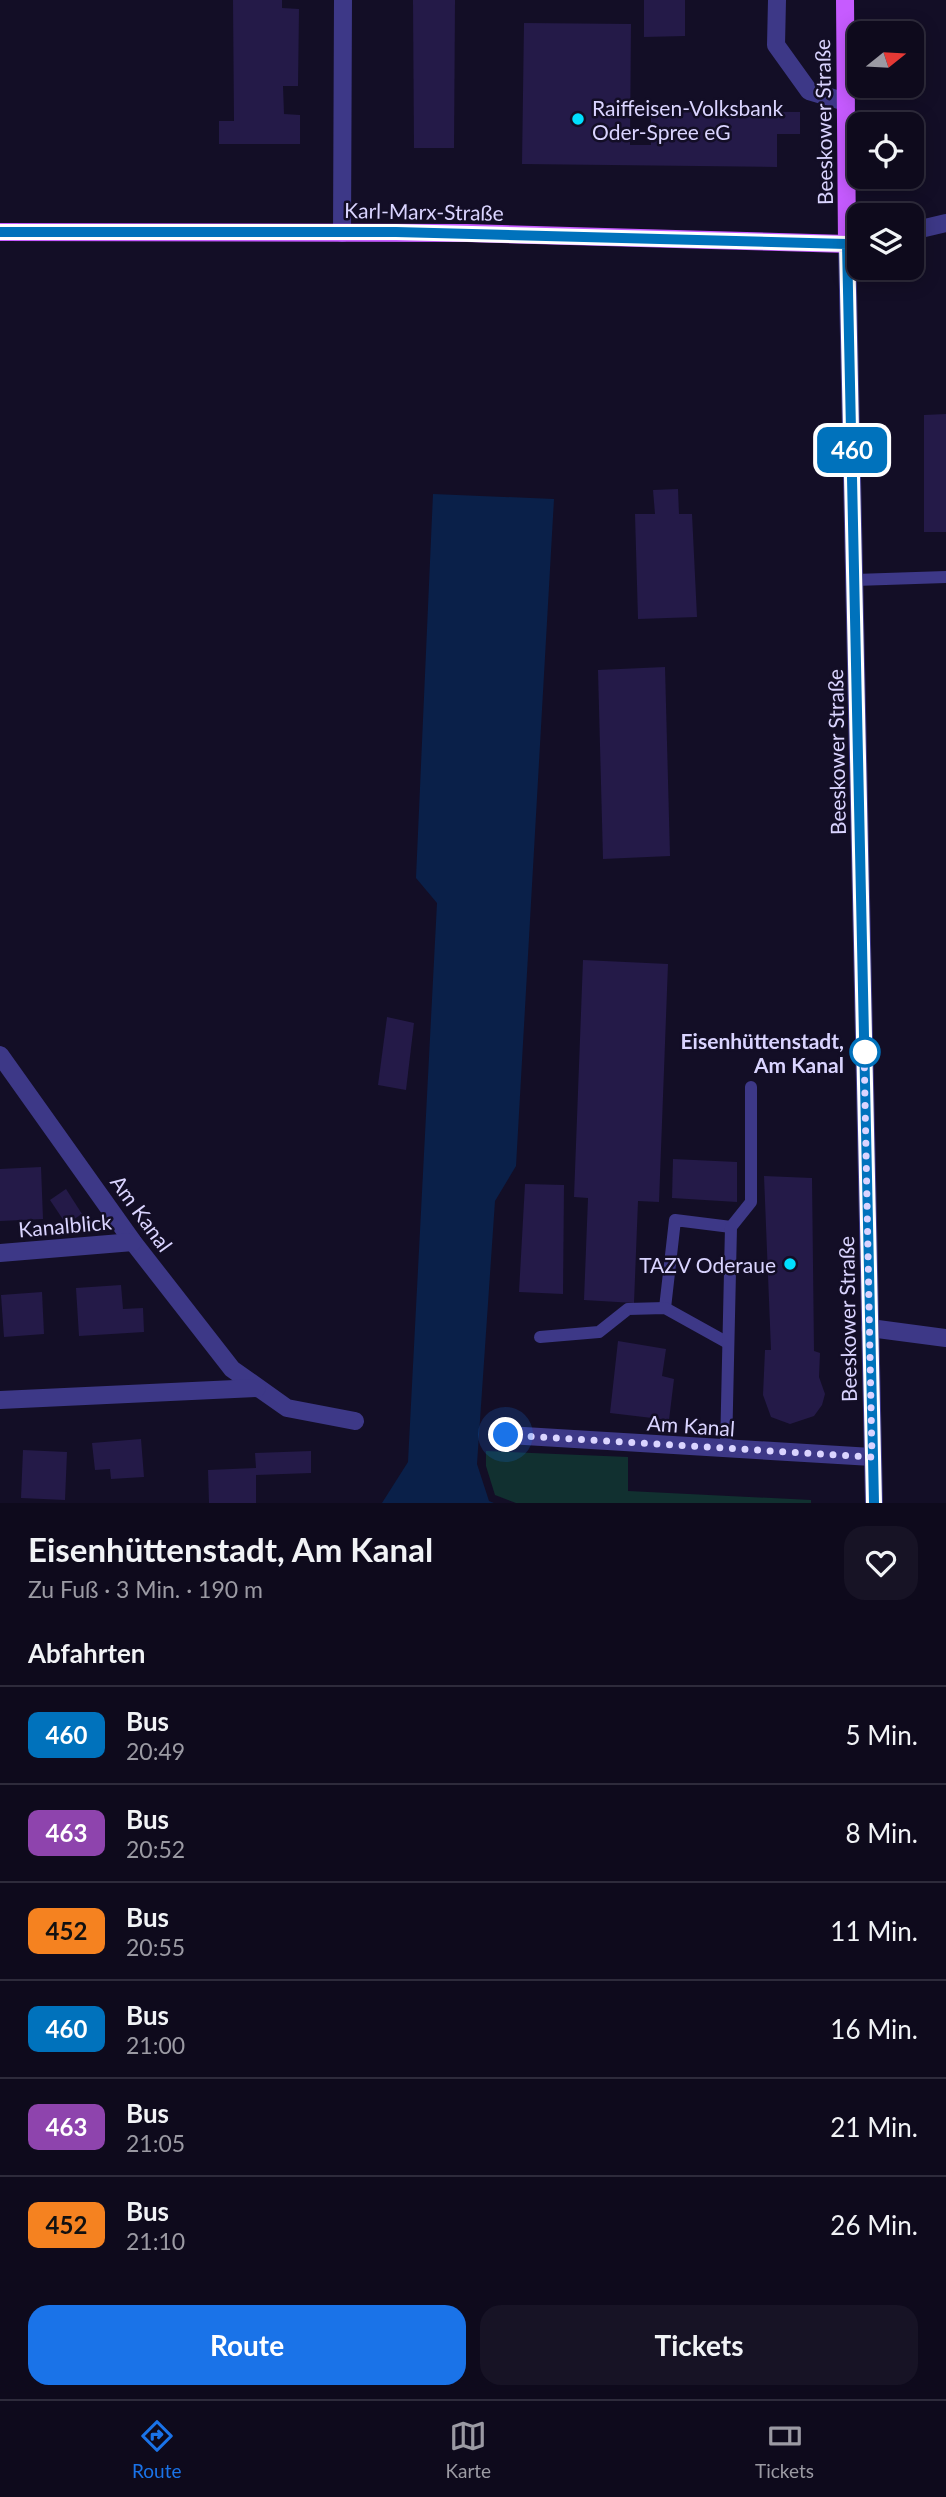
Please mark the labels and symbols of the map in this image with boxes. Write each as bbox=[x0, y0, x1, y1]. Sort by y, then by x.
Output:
north arrow bbox=[847, 21, 924, 98]
street label: Beeskower Straße bbox=[809, 39, 837, 205]
place label: Raiffeisen-Volksbank Oder-Spree eG bbox=[592, 95, 783, 144]
marker: Raiffeisen-Volksbank Oder-Spree eG bbox=[570, 111, 586, 127]
street label: Karl-Marx-Straße bbox=[344, 197, 504, 225]
line badge: 460 bbox=[812, 427, 892, 473]
street label: Beeskower Straße bbox=[822, 669, 850, 835]
place label: Eisenhüttenstadt, Am Kanal bbox=[681, 1028, 844, 1077]
marker: Eisenhüttenstadt, Am Kanal bbox=[850, 1037, 880, 1067]
street label: Am Kanal bbox=[106, 1170, 178, 1256]
street label: Kanalblick bbox=[17, 1208, 113, 1242]
street label: Beeskower Straße bbox=[833, 1236, 861, 1402]
place label: TAZV Oderaue bbox=[639, 1252, 776, 1277]
marker: TAZV Oderaue bbox=[782, 1256, 798, 1272]
street label: Am Kanal bbox=[646, 1409, 736, 1441]
your location bbox=[488, 1417, 523, 1452]

